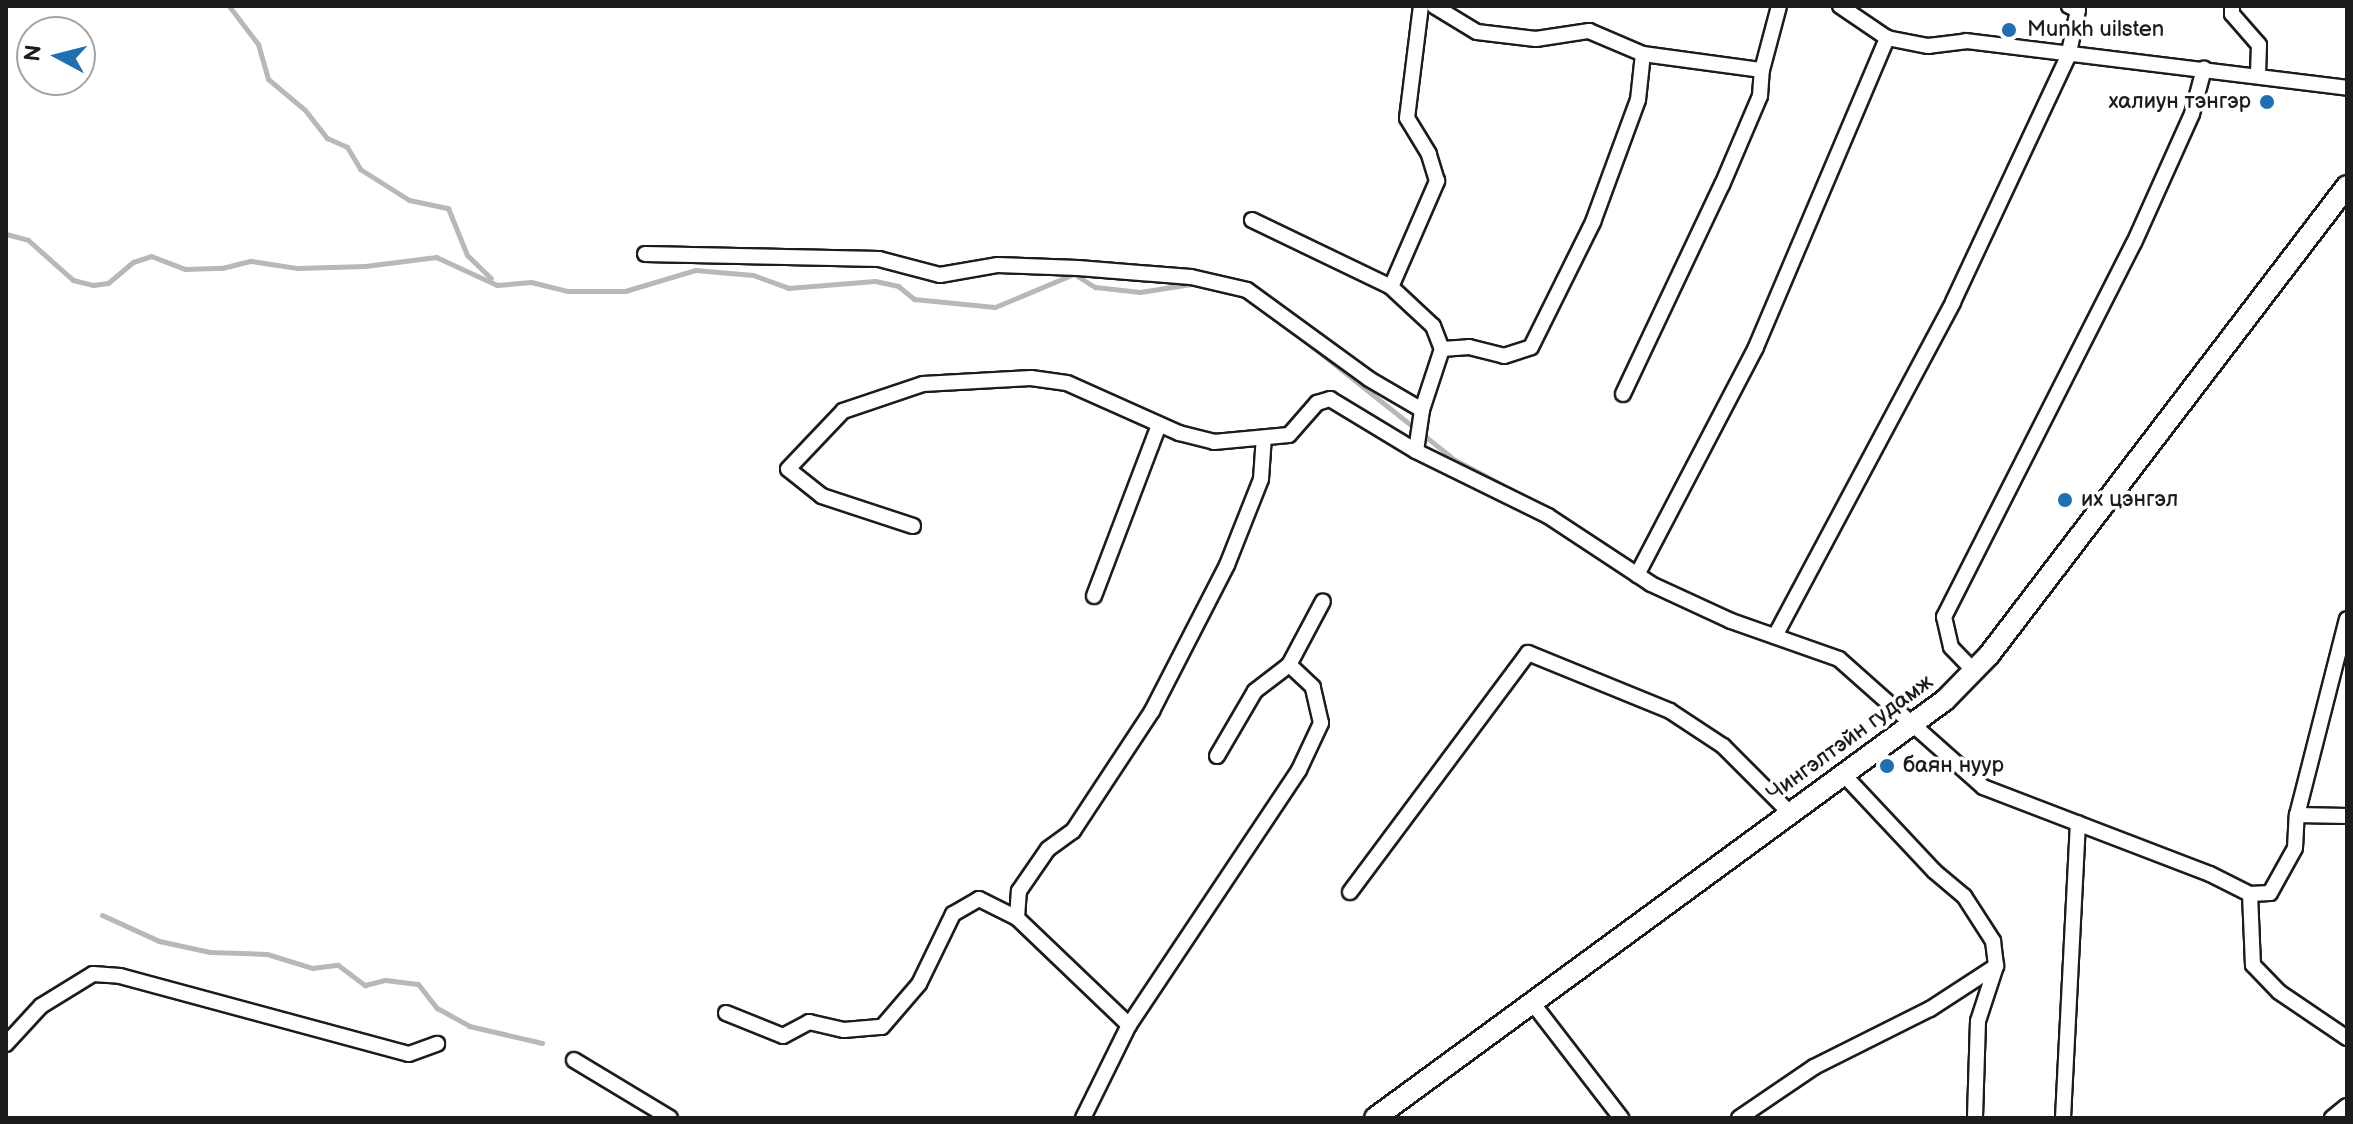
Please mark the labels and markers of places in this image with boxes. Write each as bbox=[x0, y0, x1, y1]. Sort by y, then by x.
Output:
place label: Munkh uilsten bbox=[2027, 17, 2164, 43]
marker: Munkh uilsten bbox=[1998, 19, 2020, 41]
place label: халиун тэнгэр bbox=[2109, 89, 2251, 115]
marker: халиун тэнгэр bbox=[2258, 93, 2276, 111]
place label: их цэнгэл bbox=[2081, 487, 2178, 513]
marker: их цэнгэл bbox=[2056, 491, 2074, 509]
place label: баян нуур bbox=[1903, 753, 2004, 779]
marker: баян нуур bbox=[1878, 757, 1896, 775]

